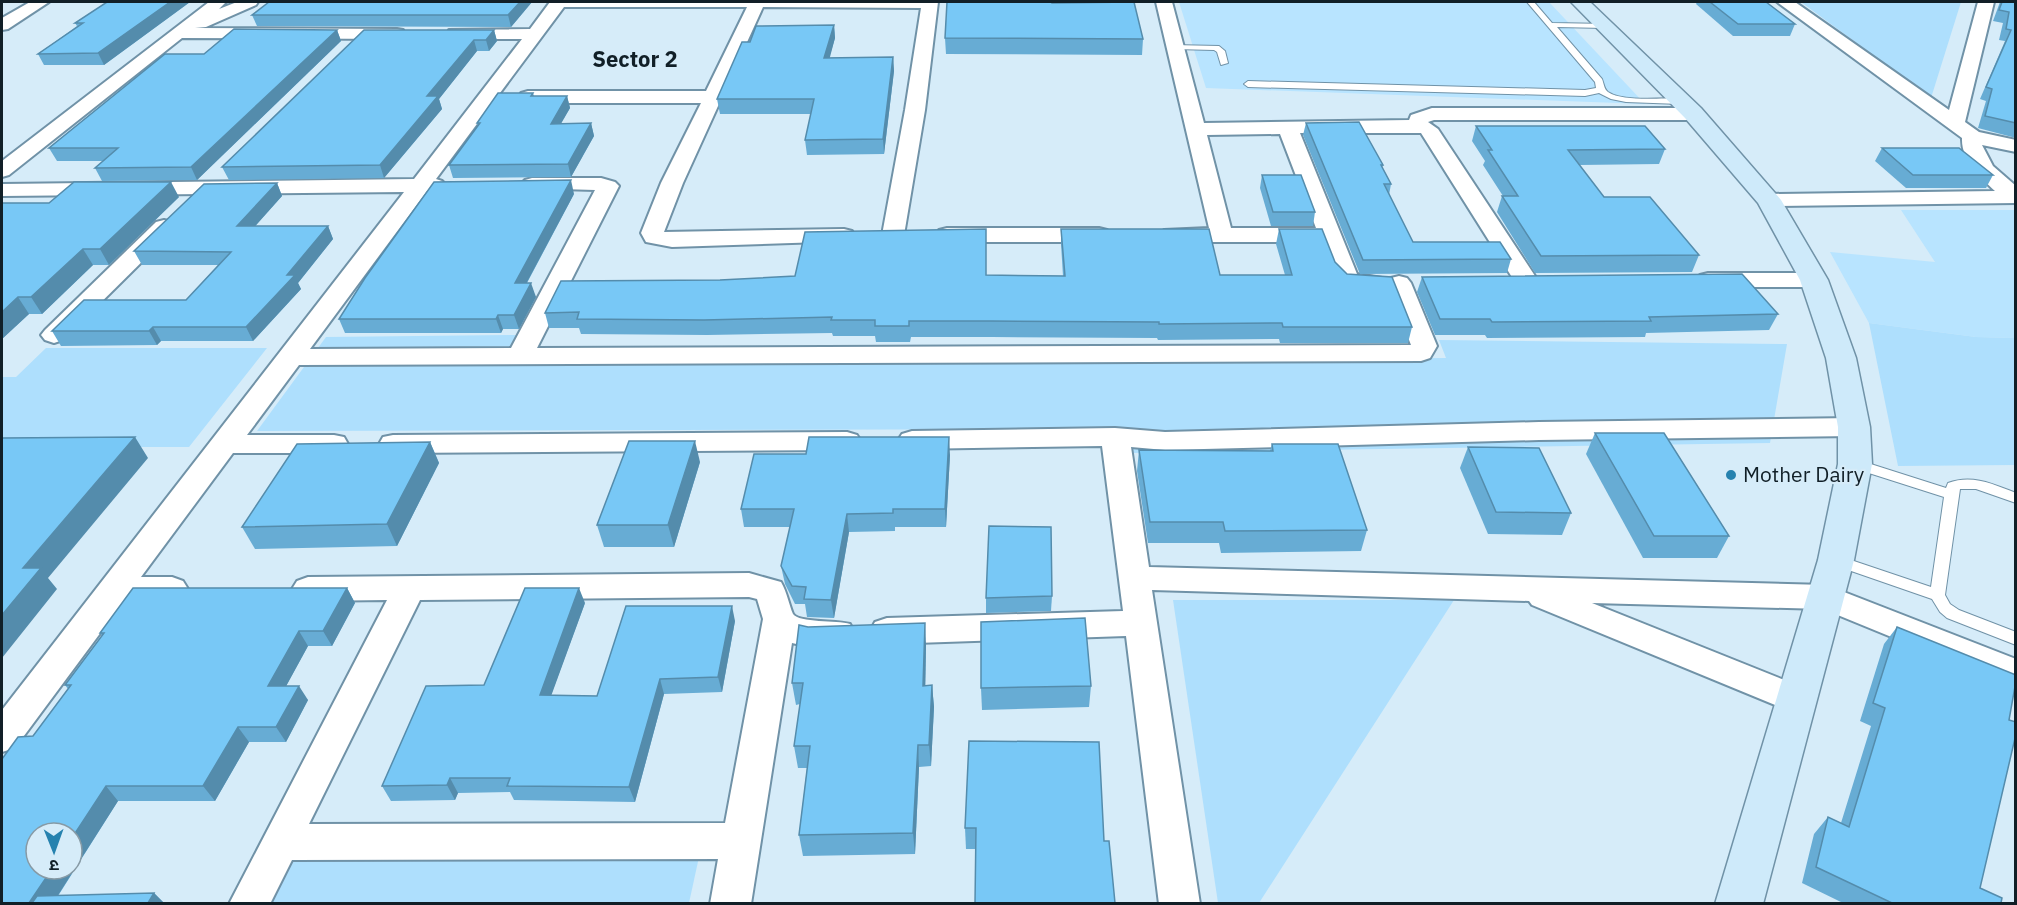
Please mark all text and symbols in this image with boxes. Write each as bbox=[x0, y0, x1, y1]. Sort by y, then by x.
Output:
district label: Sector 2 bbox=[592, 44, 678, 73]
place label: Mother Dairy bbox=[1743, 460, 1865, 488]
marker: Mother Dairy bbox=[1724, 468, 1738, 482]
north arrow bbox=[24, 821, 84, 881]
text: उ bbox=[49, 856, 59, 876]

